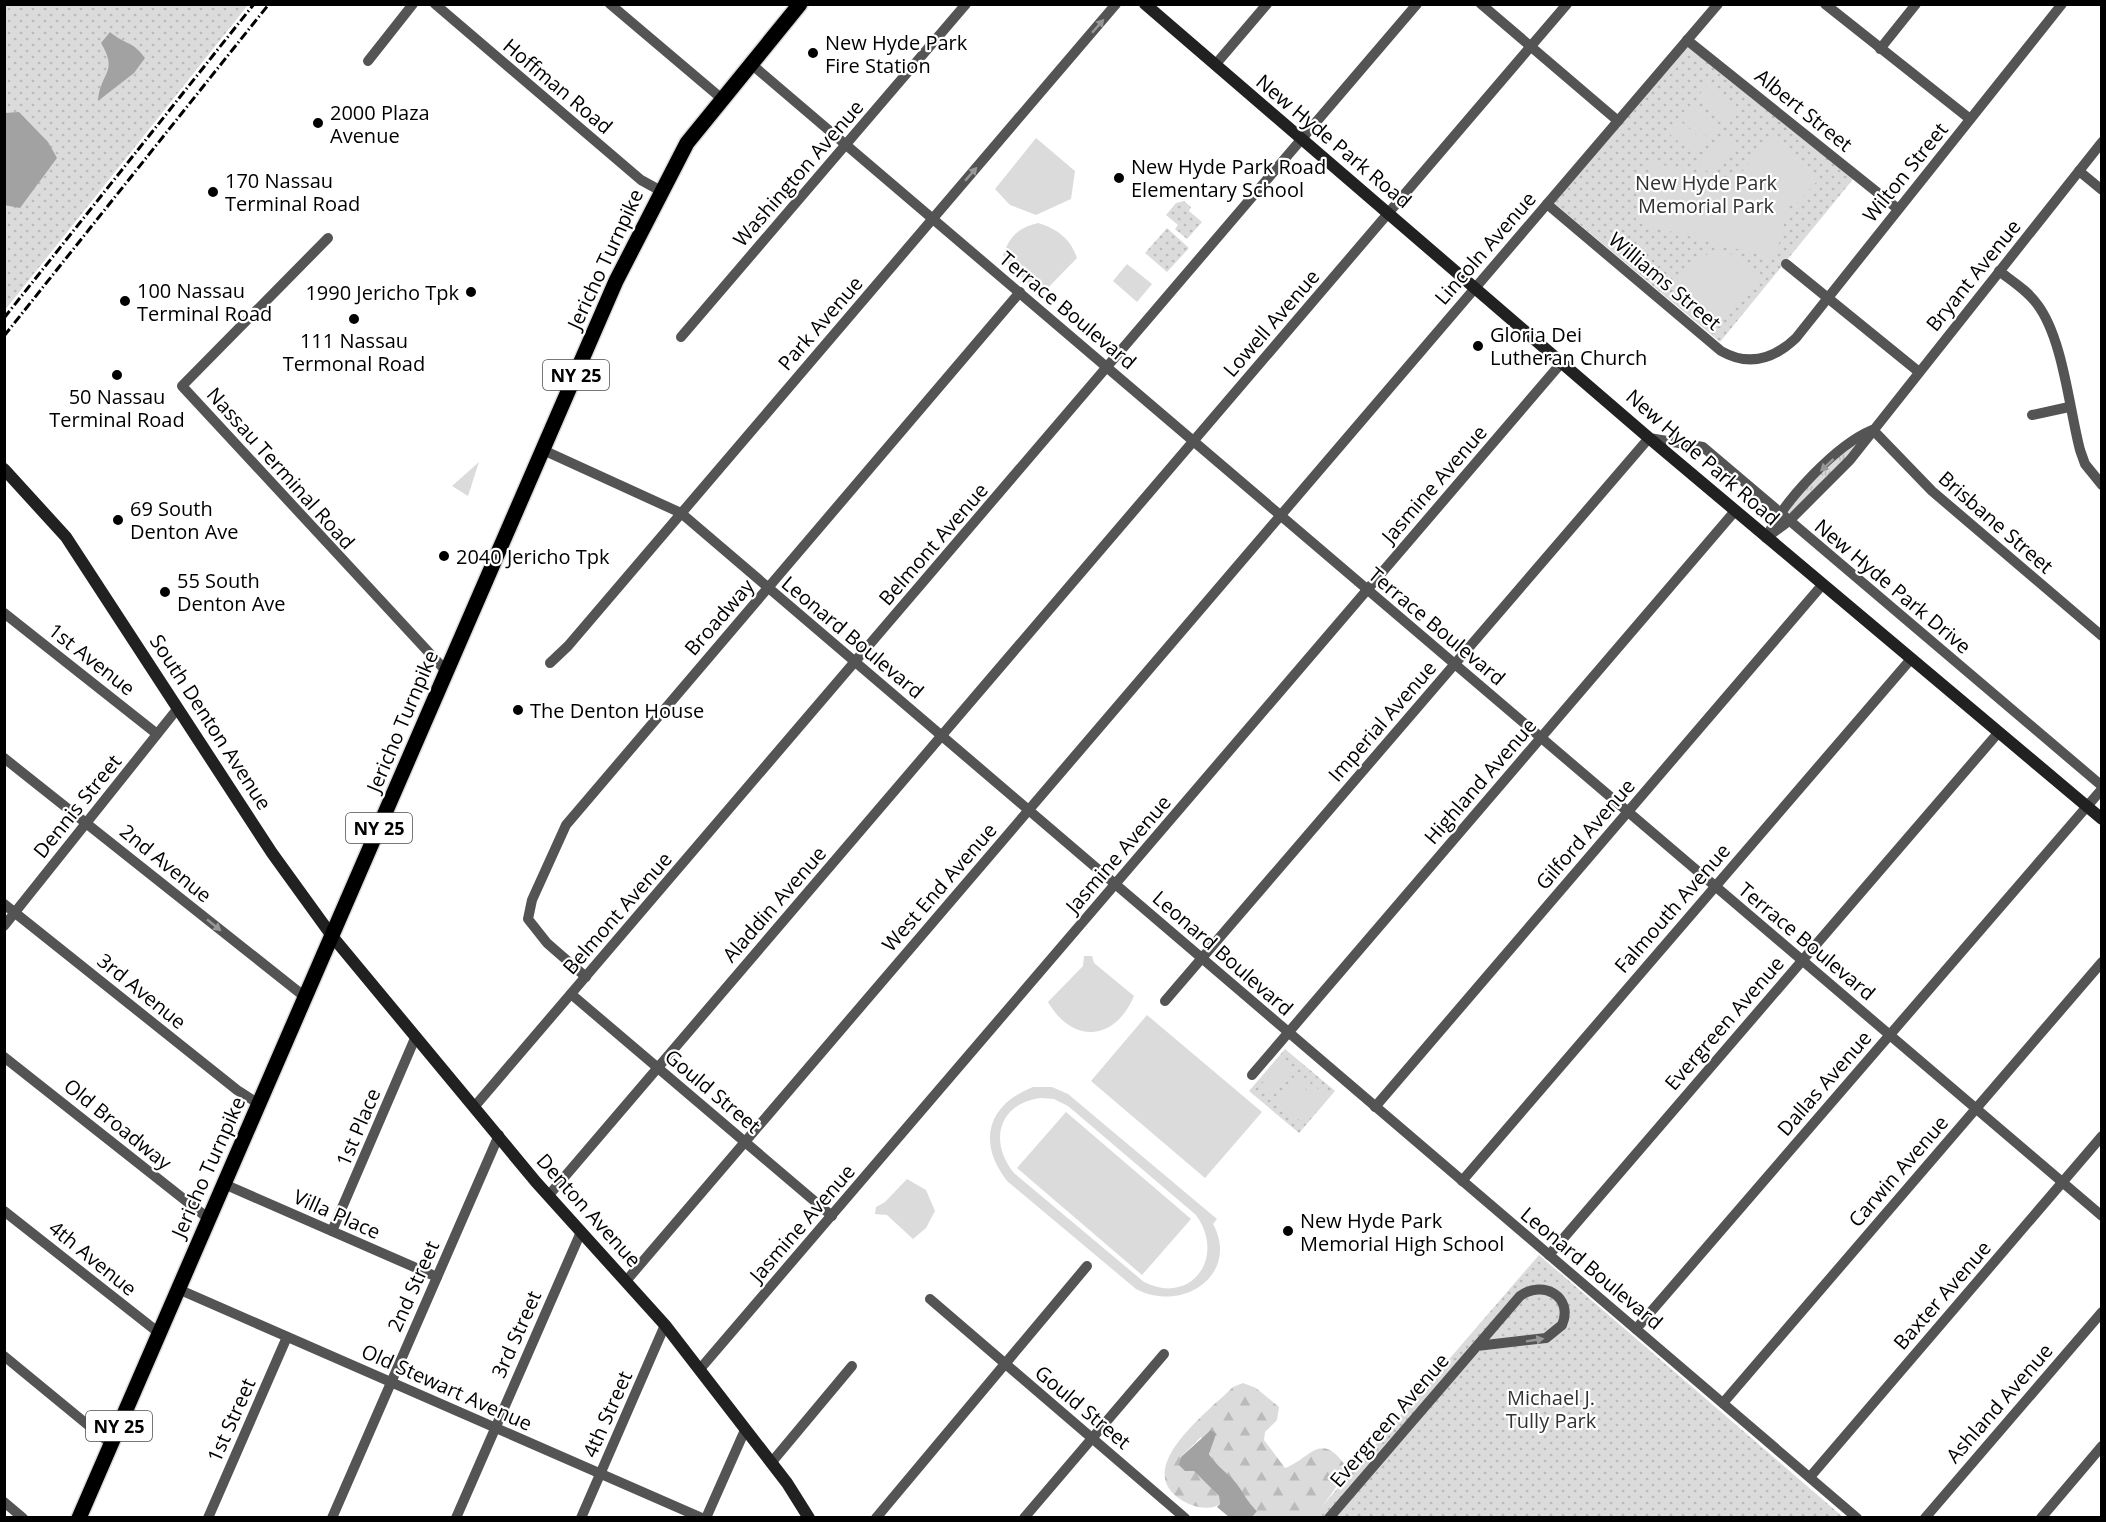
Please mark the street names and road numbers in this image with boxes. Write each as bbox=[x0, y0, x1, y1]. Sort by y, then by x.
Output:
street label: Hoffman Road bbox=[498, 32, 618, 140]
street label: Albert Street bbox=[1750, 63, 1858, 157]
street label: New Hyde Park Road bbox=[1251, 68, 1417, 214]
street label: Washington Avenue bbox=[727, 94, 869, 252]
street label: Wilton Street bbox=[1856, 116, 1954, 228]
street label: Jericho Turnpike bbox=[560, 185, 649, 335]
street label: Lincoln Avenue bbox=[1428, 186, 1542, 310]
street label: Bryant Avenue bbox=[1920, 213, 2026, 337]
street label: Williams Street bbox=[1603, 226, 1727, 336]
street label: Terrace Boulevard bbox=[994, 245, 1142, 375]
street label: Lowell Avenue bbox=[1217, 264, 1325, 382]
street label: Park Avenue bbox=[772, 270, 868, 376]
road number: NY 25 bbox=[543, 360, 609, 390]
street label: Nassau Terminal Road bbox=[201, 381, 361, 555]
street label: New Hyde Park Road bbox=[1621, 383, 1785, 531]
street label: Jasmine Avenue bbox=[1374, 419, 1493, 550]
street label: Brisbane Street bbox=[1933, 465, 2059, 579]
street label: Belmont Avenue bbox=[872, 477, 994, 611]
street label: New Hyde Park Drive bbox=[1809, 513, 1977, 659]
street label: Terrace Boulevard bbox=[1363, 561, 1511, 691]
street label: Leonard Boulevard bbox=[776, 570, 930, 704]
street label: Broadway bbox=[678, 572, 760, 661]
street label: 1st Avenue bbox=[43, 617, 141, 701]
street label: South Denton Avenue bbox=[144, 629, 278, 815]
street label: Jericho Turnpike bbox=[359, 646, 444, 798]
street label: Imperial Avenue bbox=[1322, 655, 1442, 787]
street label: Highland Avenue bbox=[1418, 712, 1542, 850]
street label: Dennis Street bbox=[27, 749, 127, 863]
street label: Gilford Avenue bbox=[1529, 773, 1641, 895]
street label: Jasmine Avenue bbox=[1058, 789, 1177, 920]
road number: NY 25 bbox=[346, 813, 412, 843]
street label: West End Avenue bbox=[876, 817, 1002, 957]
street label: 2nd Avenue bbox=[114, 818, 218, 908]
street label: Falmouth Avenue bbox=[1608, 837, 1736, 979]
street label: Aladdin Avenue bbox=[716, 840, 832, 968]
street label: Belmont Avenue bbox=[556, 846, 678, 980]
street label: Terrace Boulevard bbox=[1733, 876, 1881, 1006]
street label: Leonard Boulevard bbox=[1147, 885, 1299, 1021]
street label: 3rd Avenue bbox=[92, 947, 192, 1035]
street label: Evergreen Avenue bbox=[1658, 950, 1790, 1096]
street label: Dallas Avenue bbox=[1771, 1025, 1877, 1141]
street label: Gould Street bbox=[659, 1043, 767, 1139]
street label: Old Broadway bbox=[59, 1072, 178, 1176]
street label: 1st Place bbox=[329, 1084, 387, 1170]
street label: Jericho Turnpike bbox=[164, 1092, 251, 1244]
street label: Carwin Avenue bbox=[1842, 1109, 1954, 1233]
street label: Denton Avenue bbox=[531, 1147, 647, 1273]
street label: Jasmine Avenue bbox=[742, 1158, 861, 1289]
street label: Villa Place bbox=[289, 1183, 385, 1245]
street label: Leonard Boulevard bbox=[1515, 1201, 1669, 1335]
street label: 4th Avenue bbox=[43, 1214, 143, 1302]
street label: Baxter Avenue bbox=[1887, 1235, 1997, 1355]
street label: 2nd Street bbox=[381, 1236, 445, 1336]
street label: 3rd Street bbox=[485, 1286, 547, 1382]
street label: Old Stewart Avenue bbox=[357, 1337, 537, 1437]
street label: Ashland Avenue bbox=[1940, 1338, 2058, 1468]
street label: Evergreen Avenue bbox=[1323, 1347, 1455, 1493]
street label: Gould Street bbox=[1029, 1359, 1137, 1455]
street label: 4th Street bbox=[576, 1367, 638, 1461]
street label: 1st Street bbox=[201, 1374, 261, 1466]
road number: NY 25 bbox=[86, 1411, 152, 1441]

